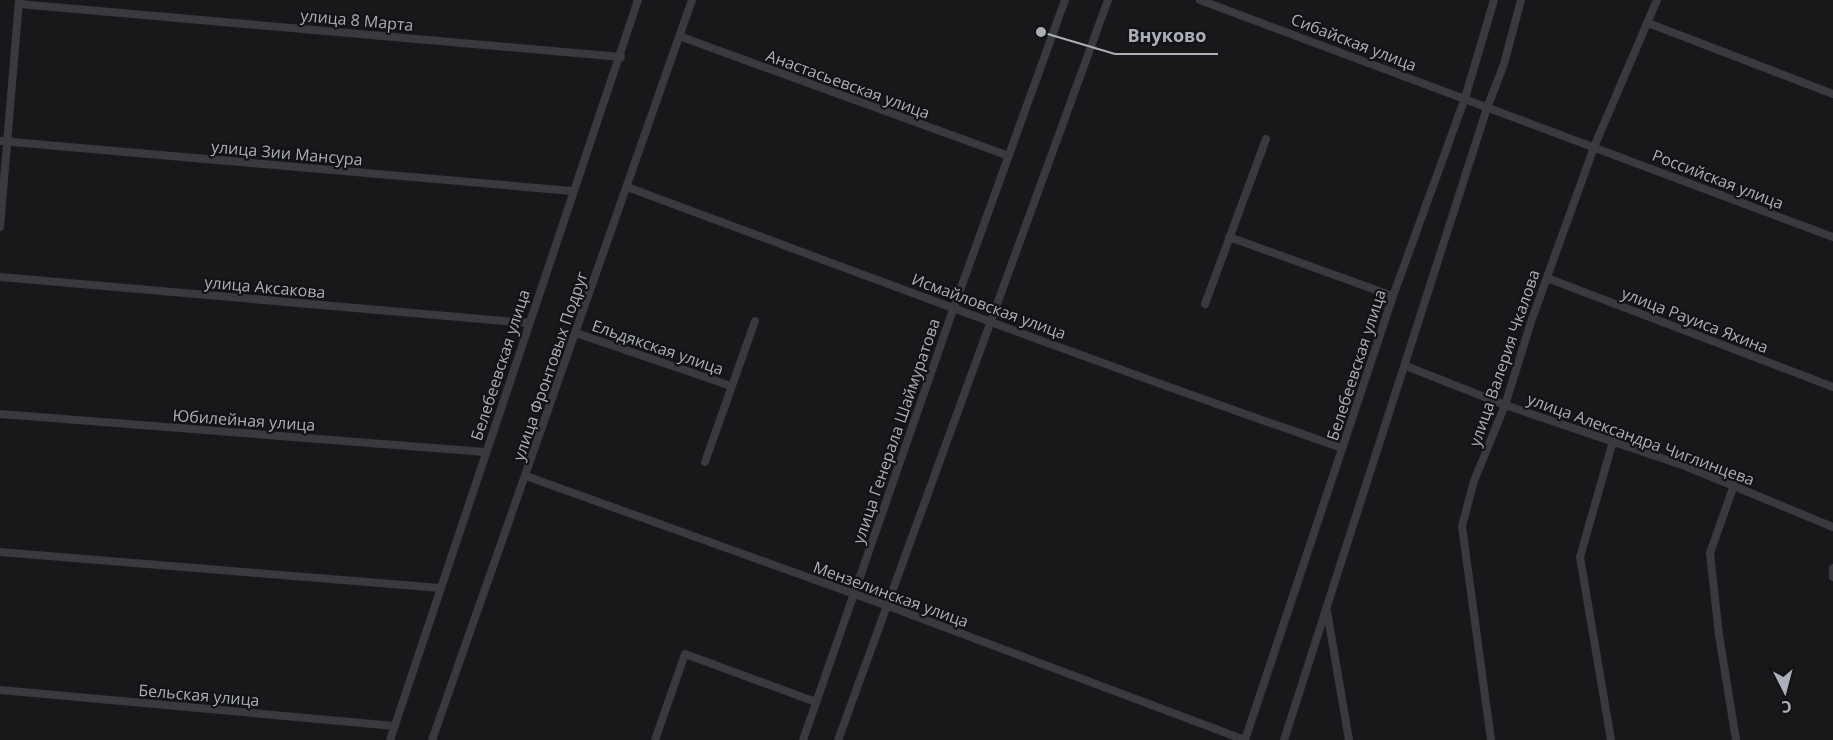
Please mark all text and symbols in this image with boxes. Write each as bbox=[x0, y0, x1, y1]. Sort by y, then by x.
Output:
street label: улица 8 Марта bbox=[300, 4, 414, 36]
street label: Сибайская улица bbox=[1288, 8, 1420, 76]
callout: Внуково bbox=[1115, 18, 1218, 54]
text: Внуково bbox=[1127, 23, 1207, 47]
street label: Анастасьевская улица bbox=[763, 44, 933, 124]
street label: улица Зии Мансура bbox=[210, 135, 364, 171]
street label: Российская улица bbox=[1649, 144, 1787, 214]
street label: улица Валерия Чкалова bbox=[1463, 267, 1545, 449]
street label: улица Фронтовых Подруг bbox=[507, 268, 593, 464]
street label: Исмайловская улица bbox=[909, 268, 1069, 344]
street label: улица Аксакова bbox=[204, 271, 326, 303]
street label: улица Рауиса Яхина bbox=[1618, 282, 1772, 358]
street label: Белебеевская улица bbox=[465, 287, 535, 443]
street label: Белебеевская улица bbox=[1321, 287, 1391, 443]
street label: Ельдякская улица bbox=[589, 314, 727, 380]
street label: улица Генерала Шаймуратова bbox=[847, 315, 945, 547]
street label: улица Александра Чиглинцева bbox=[1524, 388, 1758, 490]
street label: Юбилейная улица bbox=[172, 404, 316, 436]
street label: Мензелинская улица bbox=[810, 556, 972, 632]
north arrow bbox=[1755, 662, 1815, 722]
street label: Бельская улица bbox=[138, 679, 260, 711]
text: С bbox=[1780, 695, 1793, 718]

